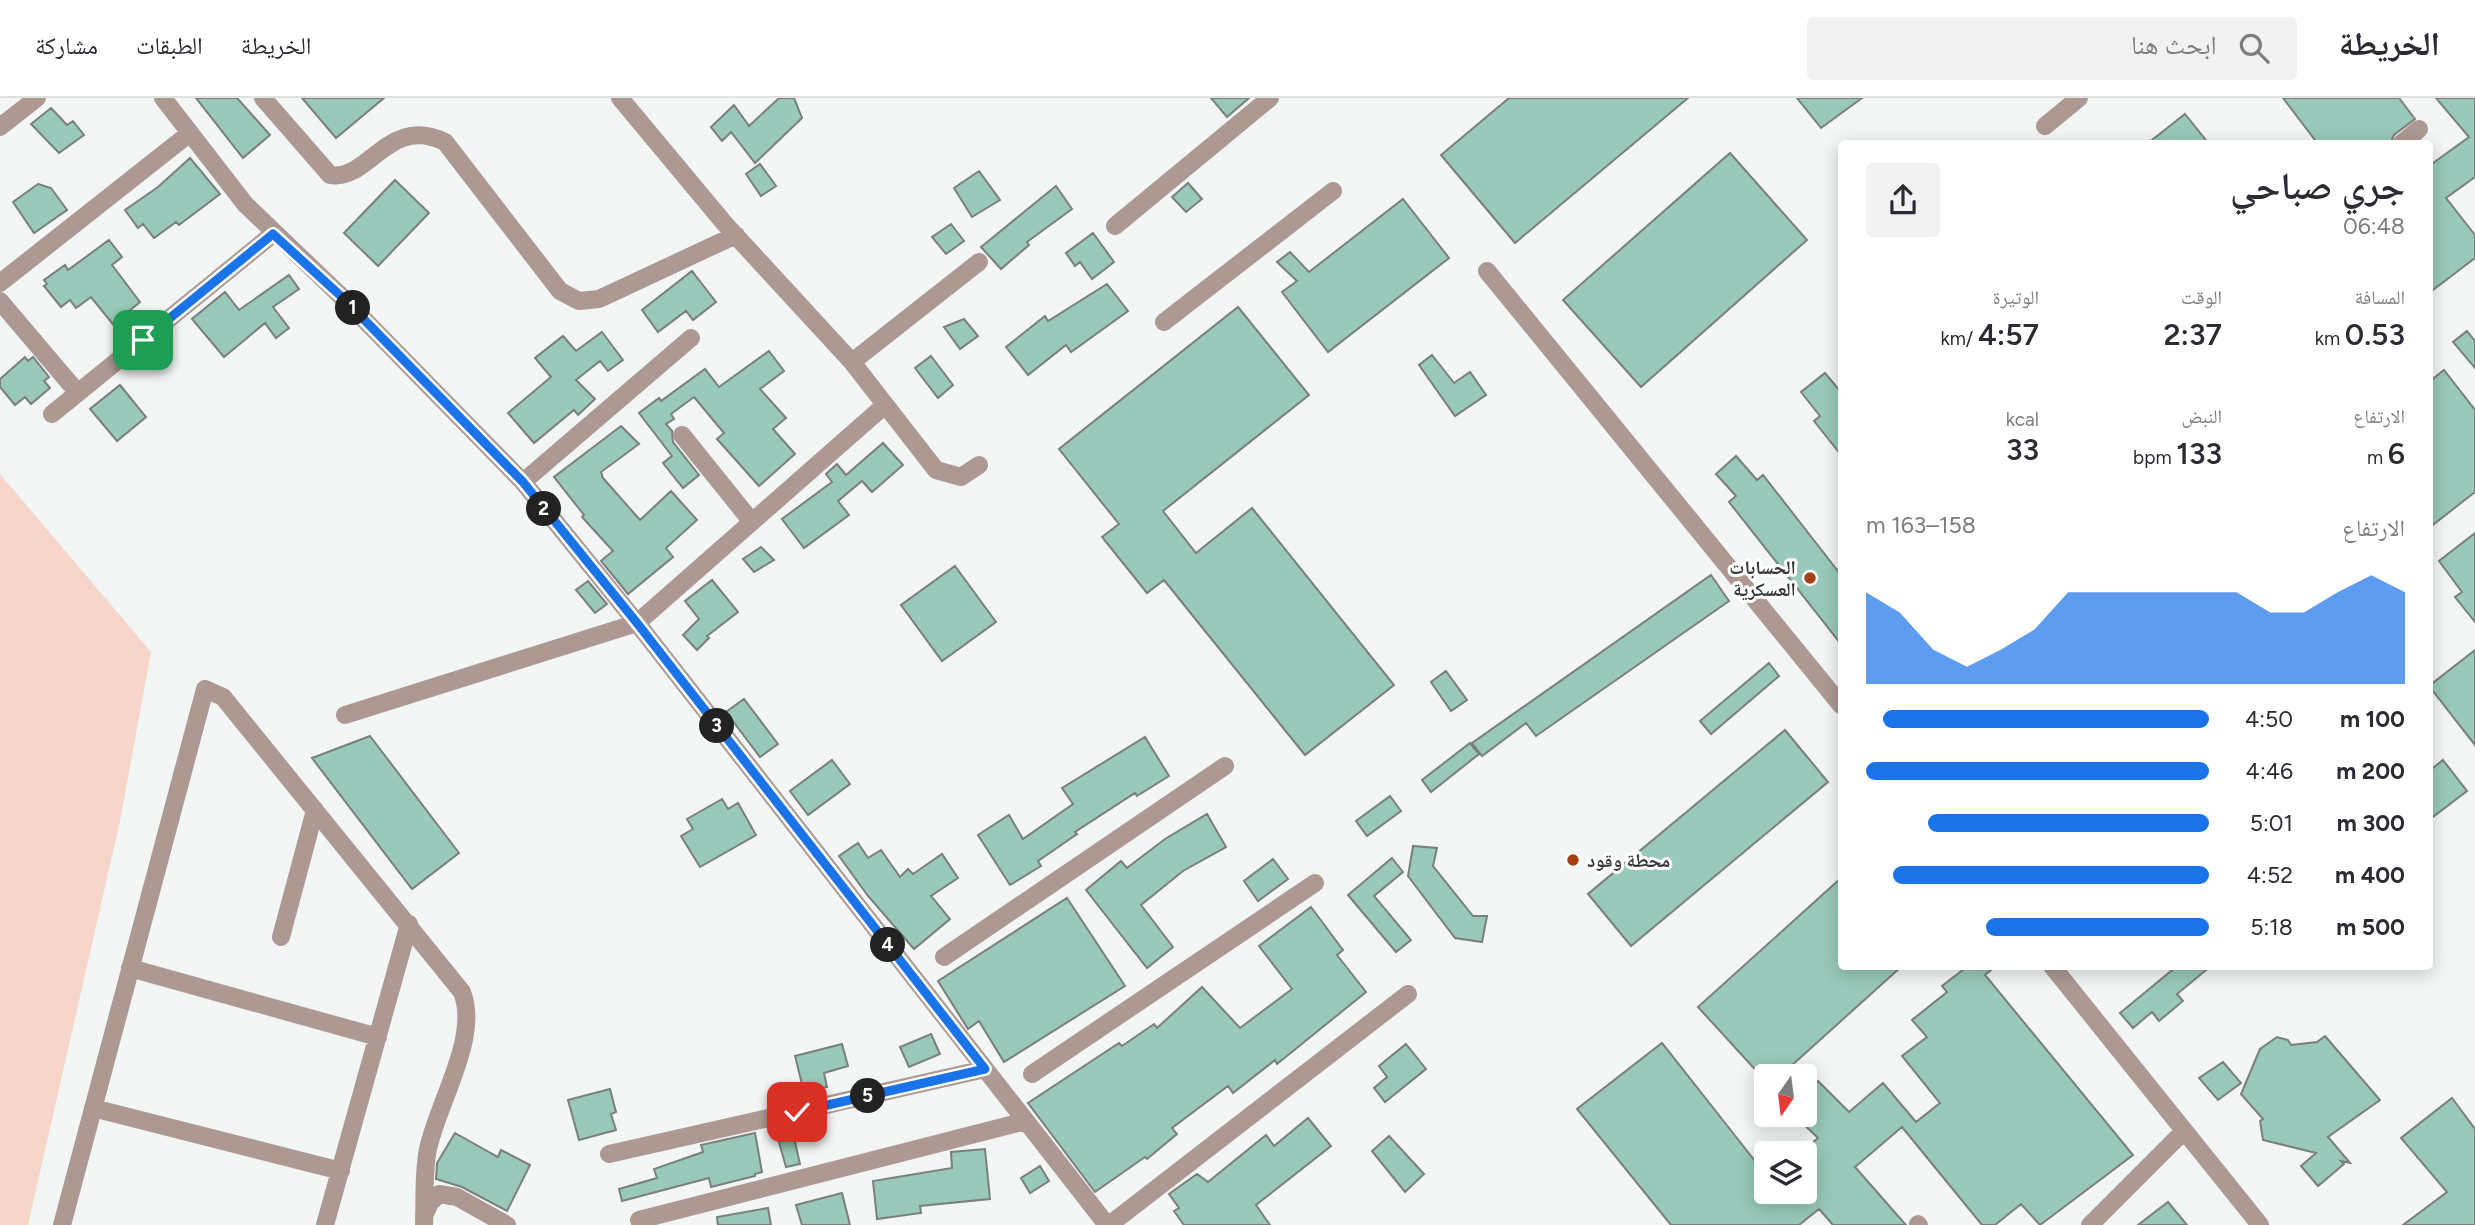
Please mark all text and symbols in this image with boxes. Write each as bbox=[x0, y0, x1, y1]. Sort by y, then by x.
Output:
search box bbox=[1807, 17, 2297, 80]
text: الخريطة bbox=[2339, 24, 2440, 63]
text: ابحث هنا bbox=[2131, 29, 2217, 61]
icon: search bbox=[2235, 29, 2273, 67]
text: مشاركة bbox=[35, 31, 98, 60]
text: الطبقات bbox=[136, 31, 203, 60]
text: الخريطة bbox=[241, 31, 311, 60]
button: share bbox=[1866, 163, 1940, 237]
text: جري صباحي bbox=[2230, 163, 2405, 209]
text: 06:48 bbox=[2343, 212, 2405, 240]
text: الوتيرة bbox=[1993, 286, 2039, 309]
text: الوقت bbox=[2181, 286, 2222, 309]
text: المسافة bbox=[2355, 286, 2405, 309]
pin: 1 bbox=[336, 290, 370, 326]
text: 1 bbox=[348, 296, 357, 319]
pin bbox=[113, 310, 173, 370]
text: 4:57 bbox=[1978, 316, 2039, 353]
text: 2:37 bbox=[2163, 316, 2222, 353]
text: 0.53 bbox=[2345, 316, 2405, 353]
icon: arrive bbox=[124, 321, 162, 359]
text: /km bbox=[1940, 327, 1978, 350]
text: km bbox=[2315, 327, 2345, 350]
text: النبض bbox=[2181, 405, 2222, 428]
text: الارتفاع bbox=[2353, 405, 2405, 428]
text: kcal bbox=[2006, 408, 2039, 431]
text: 33 bbox=[2006, 431, 2039, 468]
text: 133 bbox=[2176, 435, 2222, 472]
text: 6 bbox=[2388, 435, 2405, 472]
text: bpm bbox=[2133, 446, 2176, 469]
text: m bbox=[2367, 446, 2388, 469]
pin: 2 bbox=[526, 492, 562, 526]
text: 2 bbox=[538, 497, 549, 520]
text: 158–163 m bbox=[1866, 511, 1976, 539]
text: الارتفاع bbox=[2342, 514, 2405, 542]
place label: الحسابات العسكرية bbox=[1729, 556, 1796, 601]
marker: الحسابات العسكرية bbox=[1802, 570, 1818, 586]
text: 4:50 bbox=[2245, 705, 2293, 733]
text: 100 m bbox=[2340, 705, 2405, 733]
pin: 3 bbox=[700, 708, 734, 744]
text: 3 bbox=[711, 714, 722, 737]
text: 4:46 bbox=[2246, 757, 2293, 785]
text: 200 m bbox=[2336, 757, 2405, 785]
text: 5:01 bbox=[2250, 809, 2293, 837]
text: 300 m bbox=[2337, 809, 2405, 837]
place label: محطة وقود bbox=[1587, 849, 1670, 872]
marker: محطة وقود bbox=[1565, 852, 1581, 868]
text: 4:52 bbox=[2247, 861, 2293, 889]
text: 400 m bbox=[2335, 861, 2405, 889]
text: 5:18 bbox=[2250, 913, 2293, 941]
text: 500 m bbox=[2336, 913, 2405, 941]
pin: 4 bbox=[870, 928, 906, 962]
text: 4 bbox=[881, 933, 894, 956]
north arrow bbox=[1754, 1064, 1816, 1127]
map controls bbox=[1754, 1064, 1817, 1204]
pin: 5 bbox=[850, 1079, 886, 1114]
pin bbox=[767, 1082, 827, 1142]
text: 5 bbox=[862, 1084, 873, 1107]
icon: check bbox=[778, 1093, 816, 1131]
button: layers bbox=[1754, 1141, 1817, 1204]

